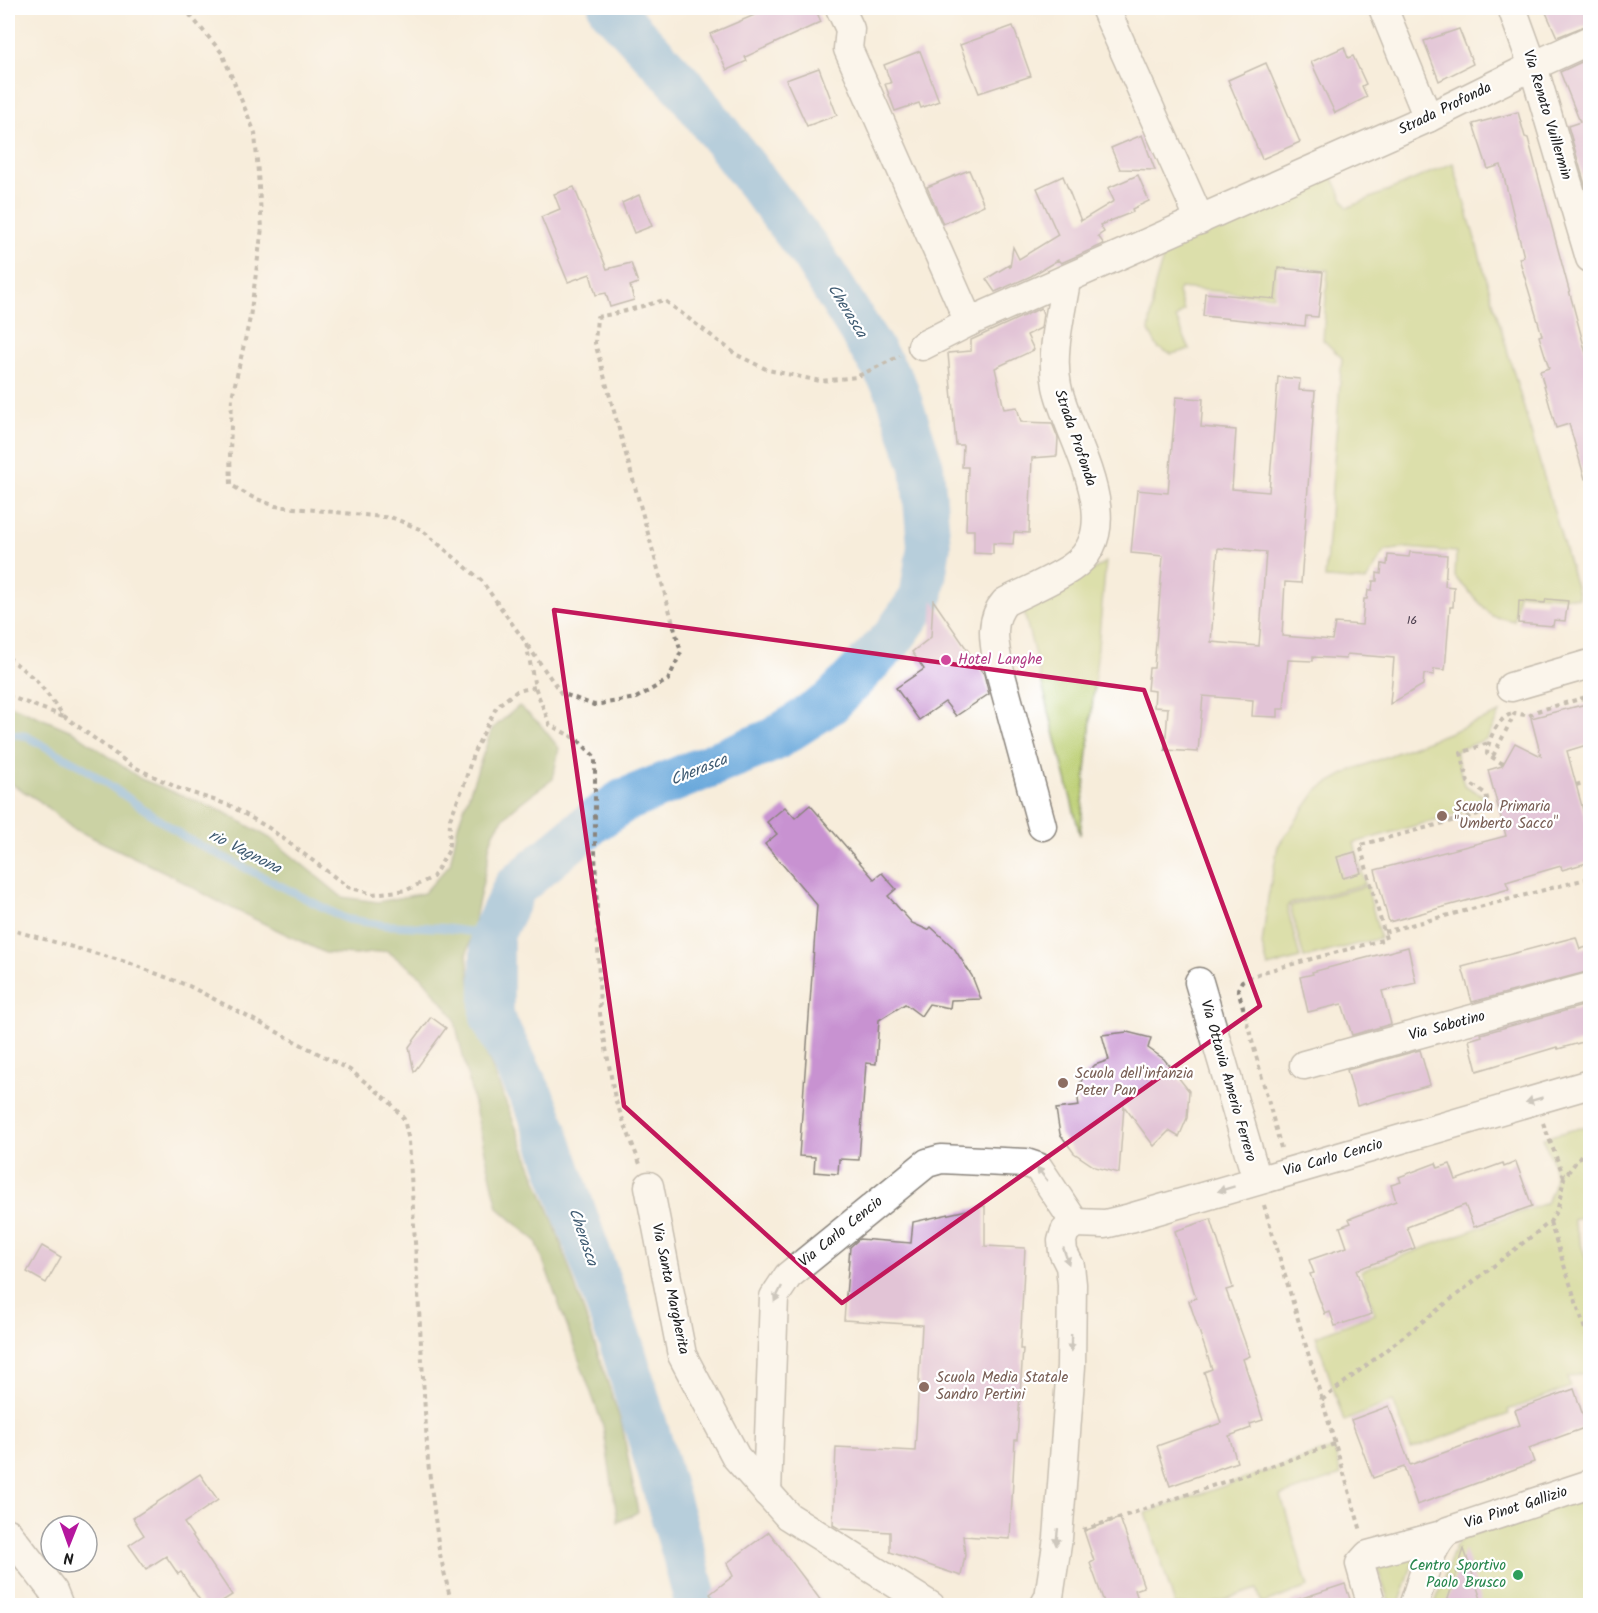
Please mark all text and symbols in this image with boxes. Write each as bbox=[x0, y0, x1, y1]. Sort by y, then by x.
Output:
street label: Via Renato Vuillermin bbox=[1516, 47, 1578, 183]
street label: Strada Profonda bbox=[1394, 76, 1496, 142]
water label: Cherasca bbox=[821, 279, 874, 344]
street label: Strada Profonda bbox=[1047, 386, 1103, 490]
house number: 16 bbox=[1407, 611, 1417, 630]
place label: Hotel Langhe bbox=[958, 648, 1042, 672]
marker: Hotel Langhe bbox=[939, 653, 953, 667]
water label: Cherasca bbox=[667, 747, 733, 793]
place label: Scuola Primaria "Umberto Sacco" bbox=[1454, 795, 1558, 836]
marker: Scuola Primaria "Umberto Sacco" bbox=[1435, 809, 1449, 823]
water label: rio Vagnona bbox=[204, 823, 287, 882]
street label: Via Ottavia Amerio Ferrero bbox=[1193, 997, 1263, 1165]
street label: Via Sabotino bbox=[1406, 1004, 1488, 1048]
place label: Scuola dell'infanzia Peter Pan bbox=[1075, 1062, 1194, 1103]
marker: Scuola dell'infanzia Peter Pan bbox=[1056, 1076, 1070, 1090]
one-way arrow bbox=[1525, 1096, 1543, 1105]
street label: Via Carlo Cencio bbox=[1280, 1132, 1386, 1184]
one-way arrow bbox=[1036, 1166, 1049, 1182]
one-way arrow bbox=[1217, 1185, 1235, 1194]
street label: Via Carlo Cencio bbox=[793, 1190, 889, 1274]
water label: Cherasca bbox=[561, 1205, 605, 1271]
street label: Via Santa Margherita bbox=[644, 1221, 696, 1357]
one-way arrow bbox=[1062, 1247, 1071, 1265]
one-way arrow bbox=[773, 1285, 782, 1302]
one-way arrow bbox=[1066, 1333, 1076, 1352]
place label: Scuola Media Statale Sandro Pertini bbox=[936, 1366, 1068, 1407]
marker: Scuola Media Statale Sandro Pertini bbox=[917, 1380, 931, 1394]
street label: Via Pinot Gallizio bbox=[1461, 1480, 1571, 1536]
north arrow bbox=[39, 1514, 99, 1574]
one-way arrow bbox=[1052, 1528, 1062, 1547]
text: N bbox=[63, 1545, 74, 1570]
place label: Centro Sportivo Paolo Brusco bbox=[1409, 1554, 1506, 1595]
marker: Centro Sportivo Paolo Brusco bbox=[1511, 1568, 1525, 1582]

